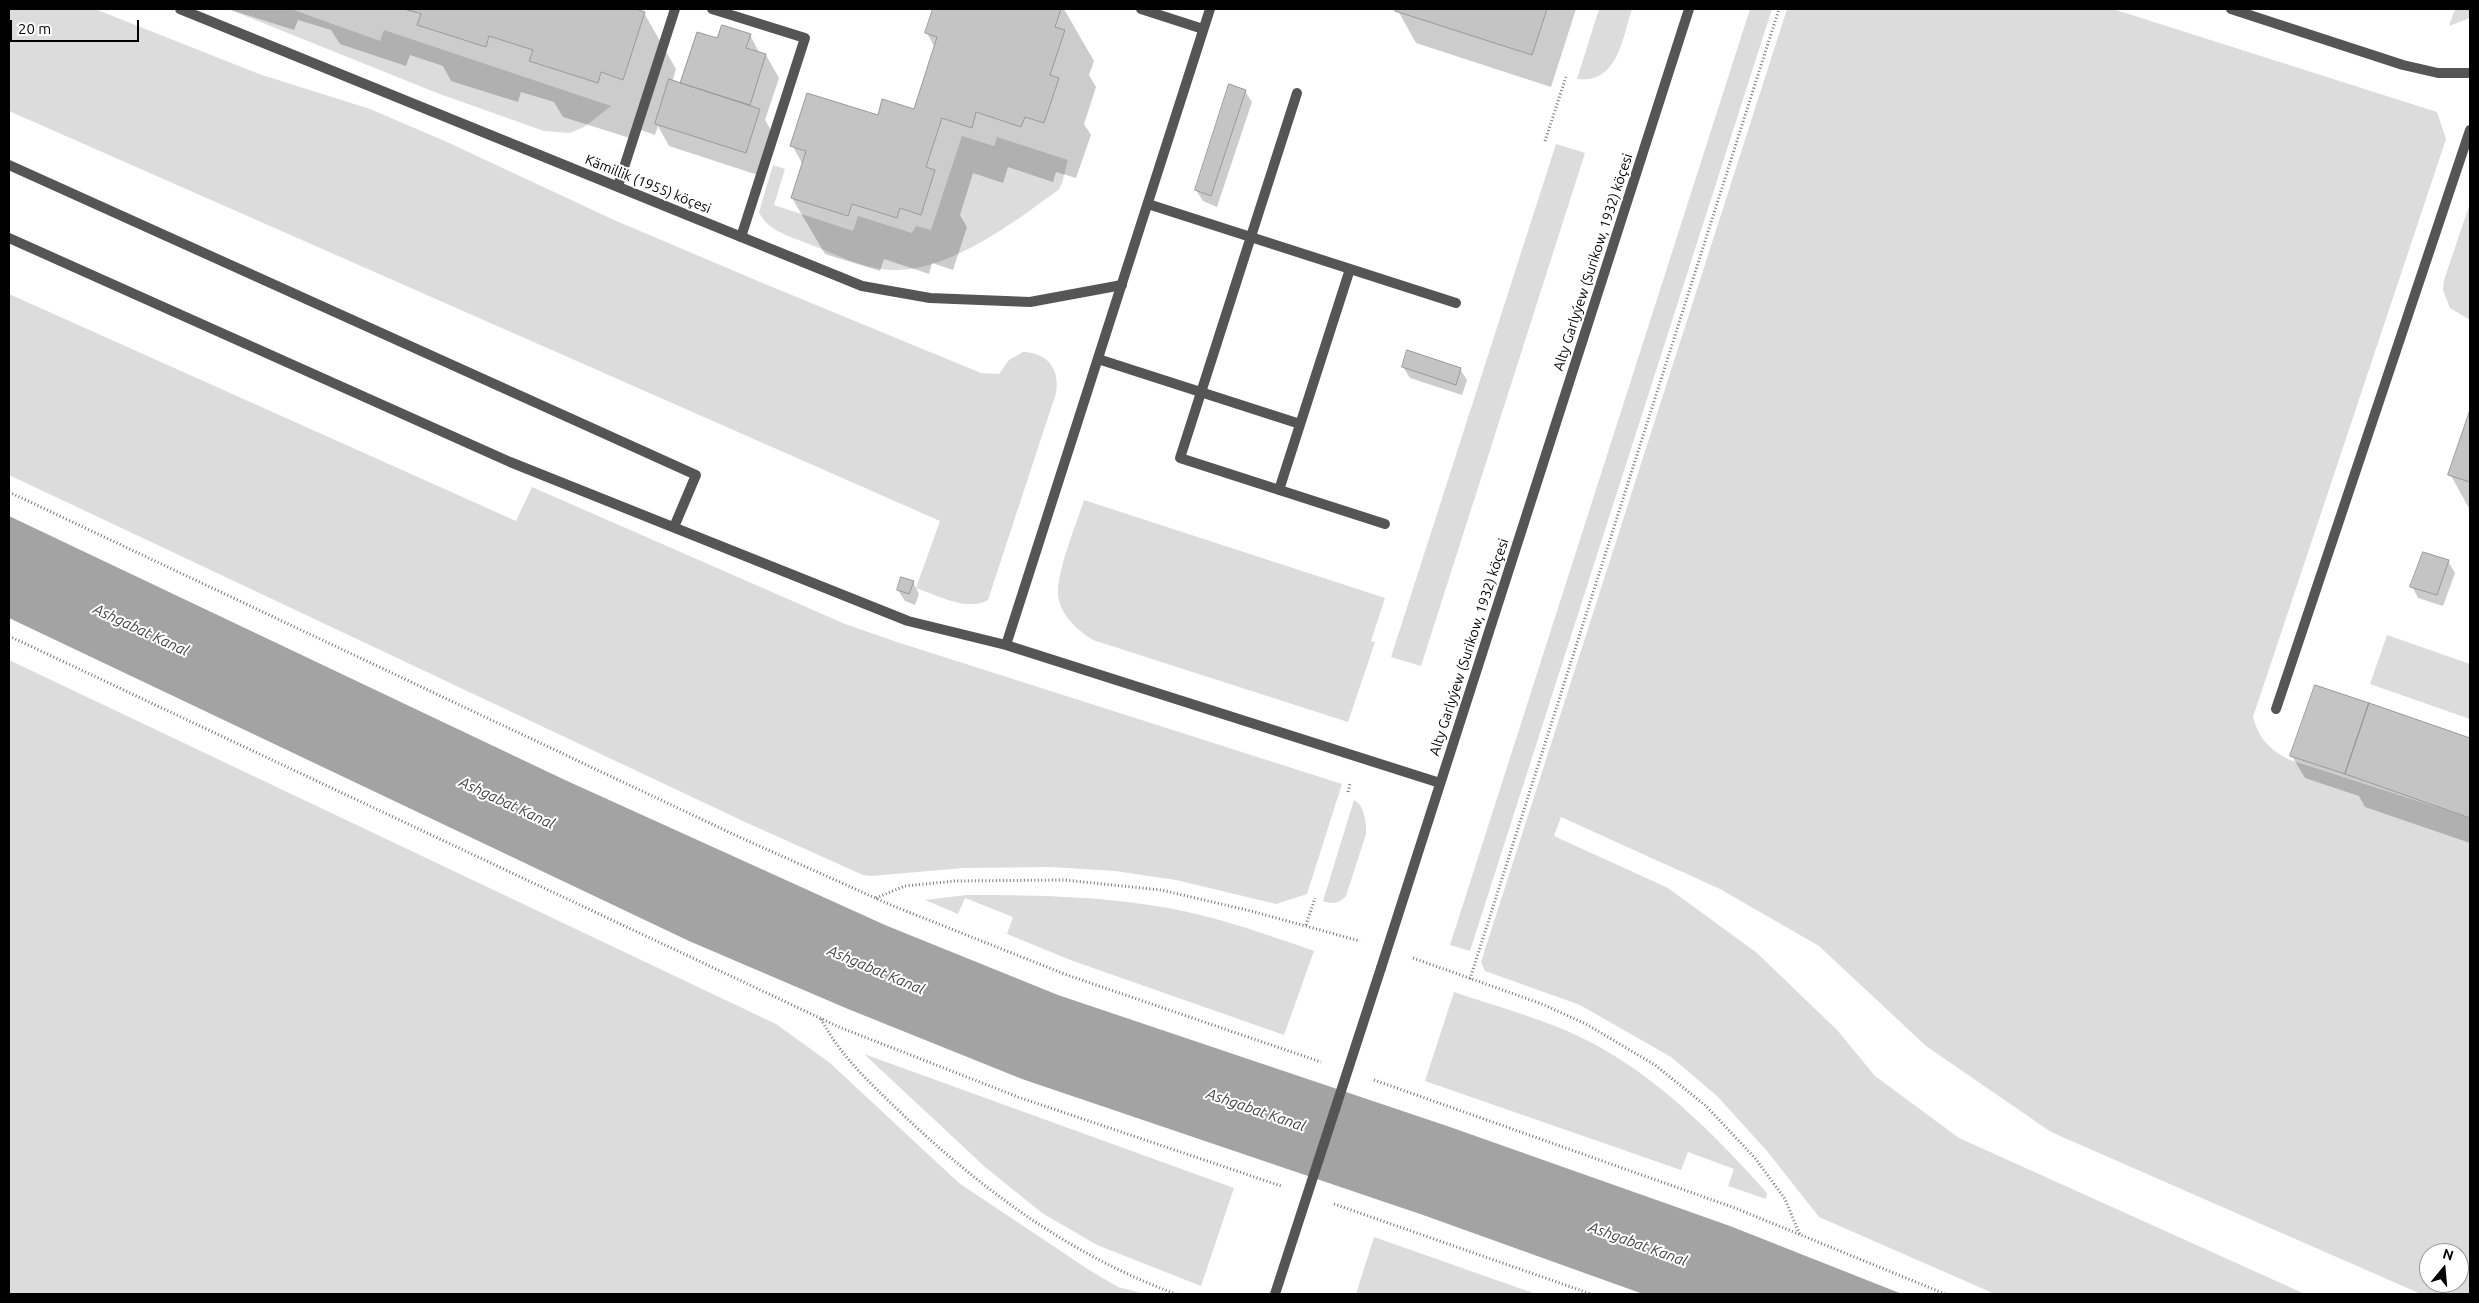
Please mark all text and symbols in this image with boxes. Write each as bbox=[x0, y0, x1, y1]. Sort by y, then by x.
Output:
scale bar bbox=[12, 10, 141, 42]
text: 20 m bbox=[18, 20, 51, 37]
street label: Kämillik (1955) köçesi bbox=[583, 151, 713, 217]
street label: Alty Garlyýew (Surikow, 1932) köçesi bbox=[1550, 151, 1636, 373]
street label: Alty Garlyýew (Surikow, 1932) köçesi bbox=[1426, 536, 1512, 758]
water label: Ashgabat Kanal bbox=[90, 600, 192, 660]
water label: Ashgabat Kanal bbox=[456, 773, 558, 833]
water label: Ashgabat Kanal bbox=[825, 941, 927, 999]
water label: Ashgabat Kanal bbox=[1204, 1085, 1308, 1135]
water label: Ashgabat Kanal bbox=[1586, 1218, 1690, 1270]
north arrow bbox=[2419, 1243, 2469, 1293]
text: N bbox=[2441, 1245, 2455, 1264]

